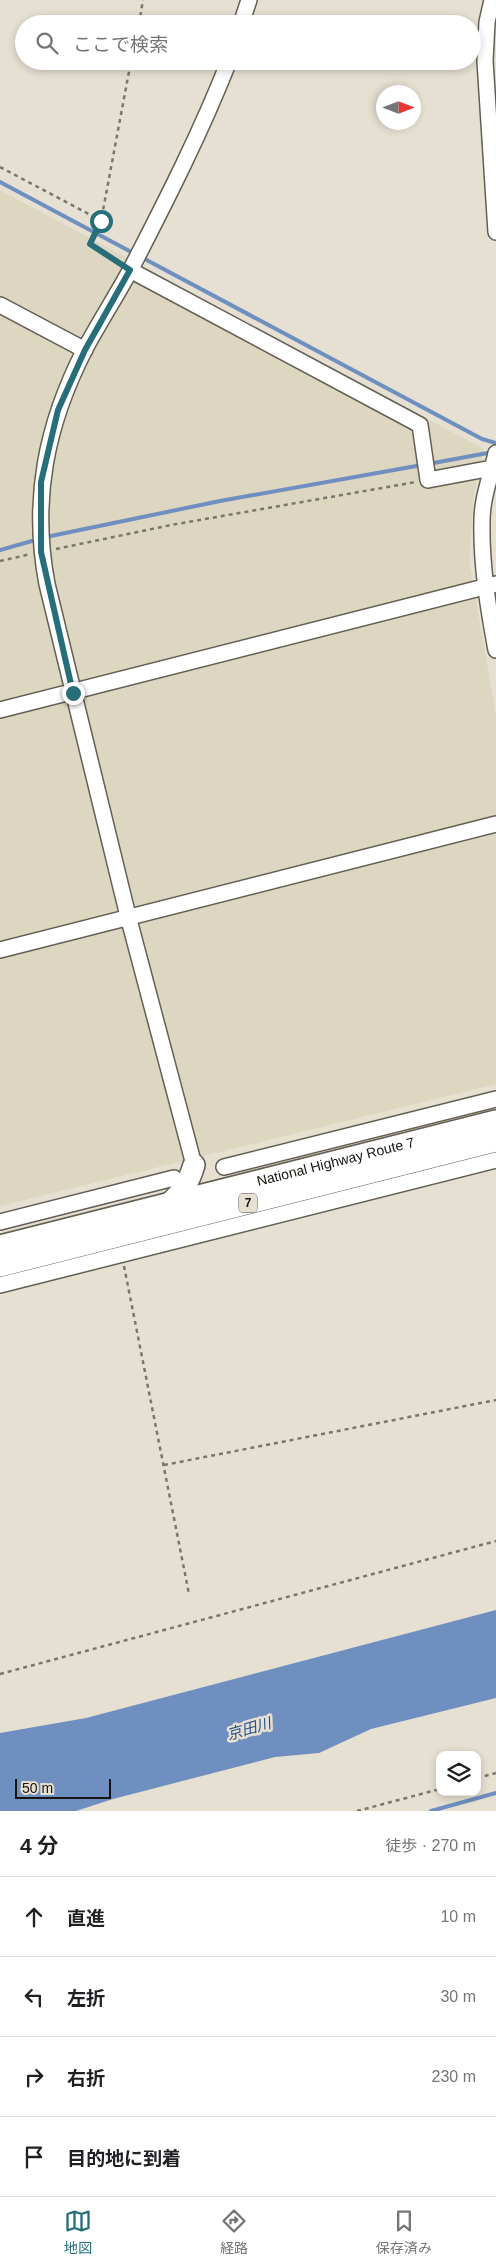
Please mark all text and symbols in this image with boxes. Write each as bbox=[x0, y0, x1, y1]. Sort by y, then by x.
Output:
search box bbox=[15, 15, 481, 70]
icon: search bbox=[33, 29, 61, 57]
text: ここで検索 bbox=[73, 34, 168, 55]
north arrow bbox=[376, 85, 421, 130]
route start bbox=[90, 210, 113, 233]
route end bbox=[62, 682, 85, 705]
street label: National Highway Route 7 bbox=[255, 1134, 416, 1189]
road number: 7 bbox=[239, 1194, 257, 1212]
water label: 京田川 bbox=[225, 1714, 275, 1743]
map controls bbox=[436, 1751, 481, 1796]
button: layers bbox=[436, 1751, 481, 1796]
scale bar bbox=[15, 1776, 111, 1799]
text: 50 m bbox=[22, 1780, 53, 1796]
text: 4 分 bbox=[20, 1834, 59, 1857]
text: 徒歩 · 270 m bbox=[385, 1837, 476, 1854]
icon: ahead bbox=[20, 1903, 48, 1931]
text: 直進 bbox=[67, 1908, 105, 1929]
text: 10 m bbox=[440, 1908, 476, 1925]
icon: left bbox=[20, 1983, 48, 2011]
text: 左折 bbox=[67, 1988, 105, 2009]
text: 30 m bbox=[440, 1988, 476, 2005]
icon: right bbox=[20, 2063, 48, 2091]
text: 右折 bbox=[67, 2068, 105, 2089]
text: 230 m bbox=[432, 2068, 476, 2085]
icon: arrive bbox=[20, 2143, 48, 2171]
text: 目的地に到着 bbox=[67, 2148, 181, 2169]
tab: 地図 bbox=[64, 2207, 92, 2257]
tab: 経路 bbox=[220, 2207, 248, 2257]
tab: 保存済み bbox=[376, 2207, 432, 2257]

